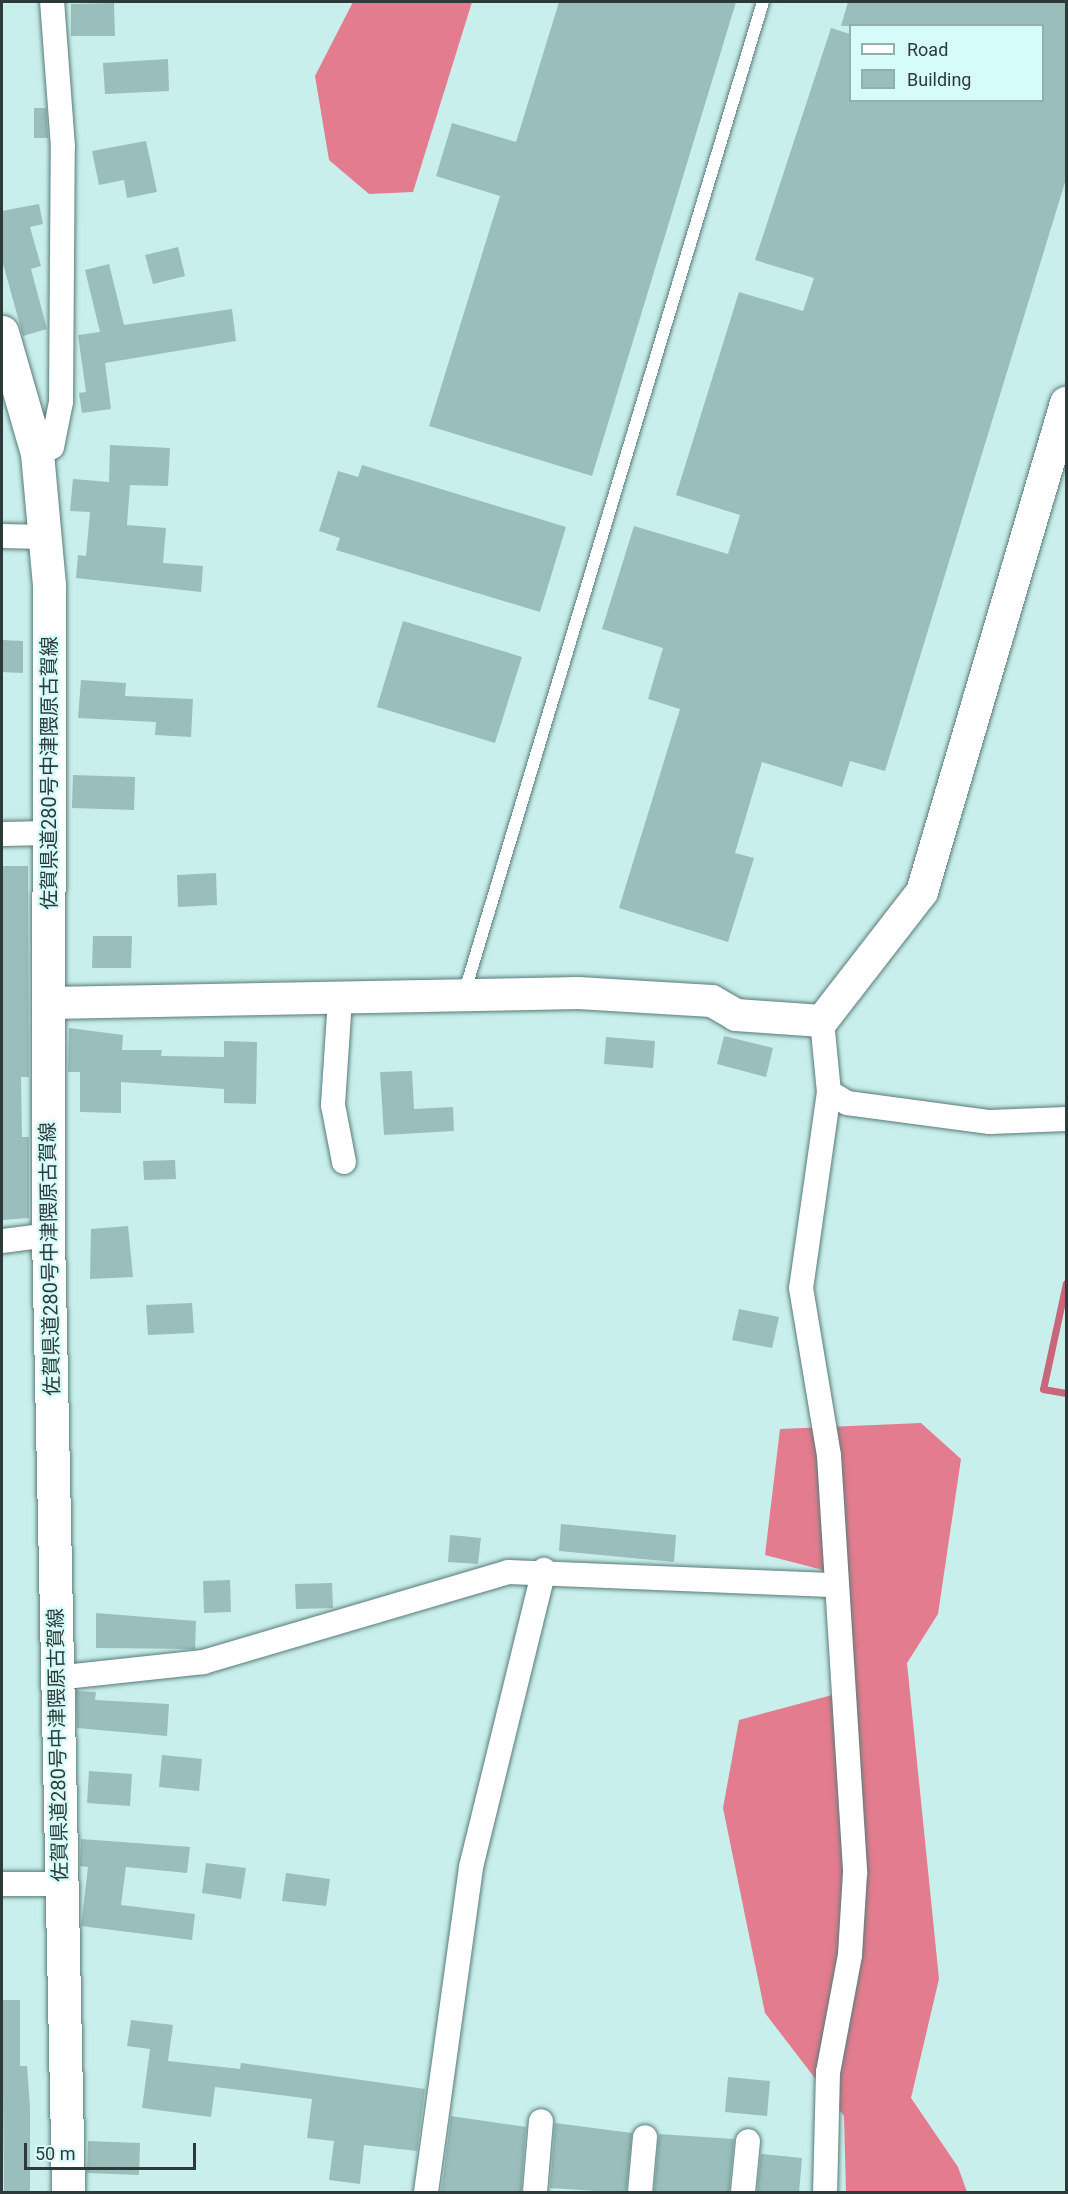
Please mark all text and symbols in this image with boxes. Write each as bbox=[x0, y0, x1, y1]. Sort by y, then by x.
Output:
legend bbox=[849, 24, 1044, 102]
text: Road bbox=[907, 39, 948, 60]
text: Building bbox=[907, 69, 971, 90]
street label: 佐賀県道280号中津隈原古賀線 bbox=[37, 636, 61, 910]
street label: 佐賀県道280号中津隈原古賀線 bbox=[36, 1122, 64, 1396]
street label: 佐賀県道280号中津隈原古賀線 bbox=[44, 1608, 72, 1882]
scale bar bbox=[27, 2131, 200, 2169]
text: 50 m bbox=[35, 2143, 75, 2164]

